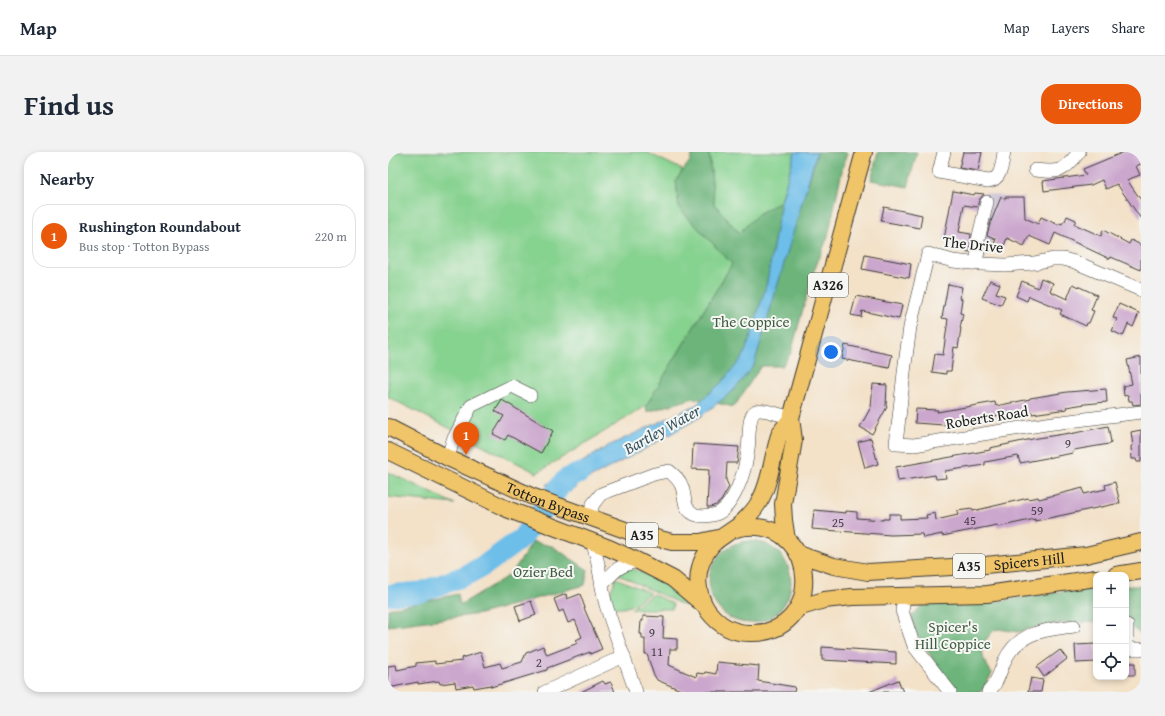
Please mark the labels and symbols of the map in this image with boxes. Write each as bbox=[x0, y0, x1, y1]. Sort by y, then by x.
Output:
street label: The Drive bbox=[942, 230, 1004, 258]
road number: A326 bbox=[808, 273, 848, 297]
park label: The Coppice bbox=[712, 311, 790, 332]
your location bbox=[821, 342, 841, 362]
water label: Bartley Water bbox=[618, 398, 706, 460]
street label: Roberts Road bbox=[944, 400, 1030, 434]
pin: 1 bbox=[453, 422, 479, 455]
house number: 9 bbox=[1065, 434, 1071, 453]
street label: Totton Bypass bbox=[503, 476, 593, 527]
house number: 59 bbox=[1031, 501, 1043, 520]
house number: 45 bbox=[964, 511, 976, 530]
house number: 25 bbox=[832, 513, 844, 532]
road number: A35 bbox=[626, 523, 658, 547]
street label: Spicers Hill bbox=[993, 547, 1066, 575]
road number: A35 bbox=[953, 554, 985, 578]
park label: Ozier Bed bbox=[513, 561, 573, 582]
park label: Spicer's Hill Coppice bbox=[915, 616, 991, 654]
house number: 9 bbox=[649, 623, 655, 642]
house number: 11 bbox=[651, 642, 663, 661]
house number: 2 bbox=[536, 653, 542, 672]

